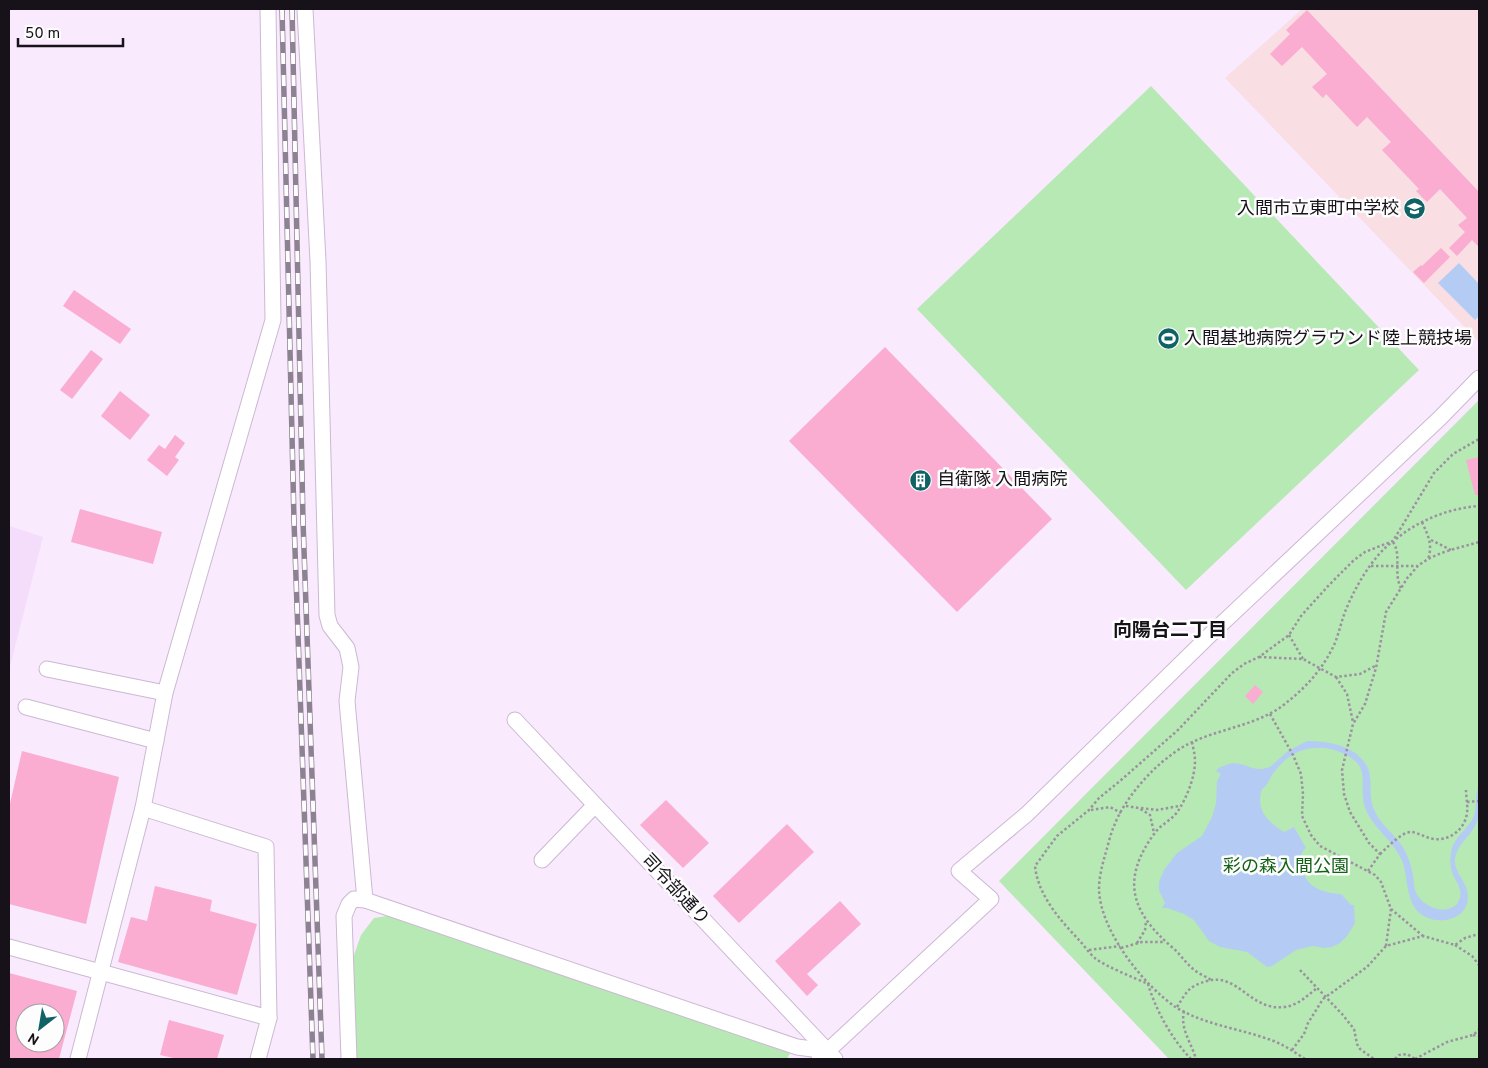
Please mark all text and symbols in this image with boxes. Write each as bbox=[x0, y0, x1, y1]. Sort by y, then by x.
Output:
scale bar bbox=[18, 15, 122, 47]
text: 50 m bbox=[25, 25, 60, 44]
school or university icon: 入間市立東町中学校 bbox=[1403, 197, 1427, 221]
place label: 入間市立東町中学校 bbox=[1237, 198, 1399, 221]
sports icon: 入間基地病院グラウンド陸上競技場 bbox=[1156, 327, 1180, 351]
place label: 入間基地病院グラウンド陸上競技場 bbox=[1184, 328, 1472, 351]
building icon: 自衛隊 入間病院 bbox=[909, 468, 933, 492]
place label: 自衛隊 入間病院 bbox=[937, 469, 1067, 492]
district label: 向陽台二丁目 bbox=[1113, 619, 1227, 643]
street label: 司令部通り bbox=[636, 849, 714, 931]
park label: 彩の森入間公園 bbox=[1223, 856, 1349, 879]
north arrow bbox=[15, 1003, 65, 1053]
text: N bbox=[25, 1028, 43, 1048]

